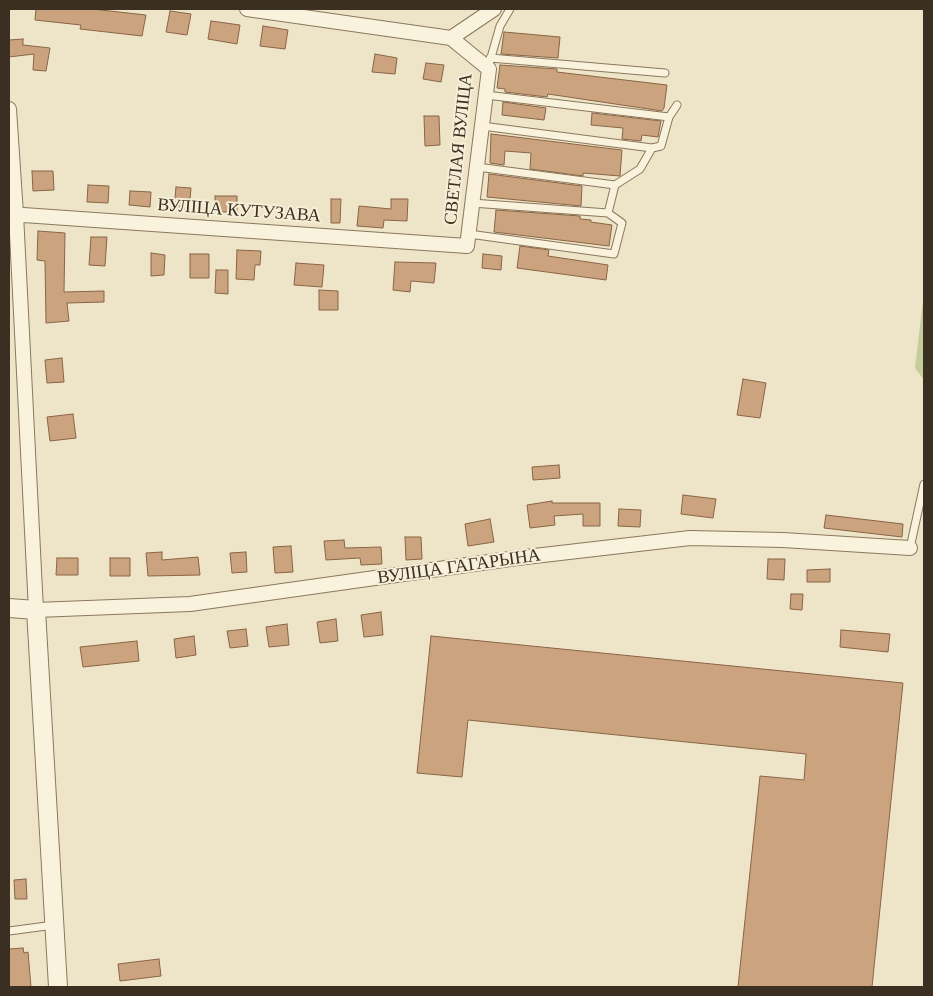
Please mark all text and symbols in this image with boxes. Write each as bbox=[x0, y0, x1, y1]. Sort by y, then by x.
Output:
street label: СВЕТЛАЯ ВУЛІЦА bbox=[440, 72, 478, 226]
street label: ВУЛІЦА КУТУЗАВА bbox=[157, 195, 321, 227]
street label: ВУЛІЦА ГАГАРЫНА bbox=[376, 545, 542, 589]

